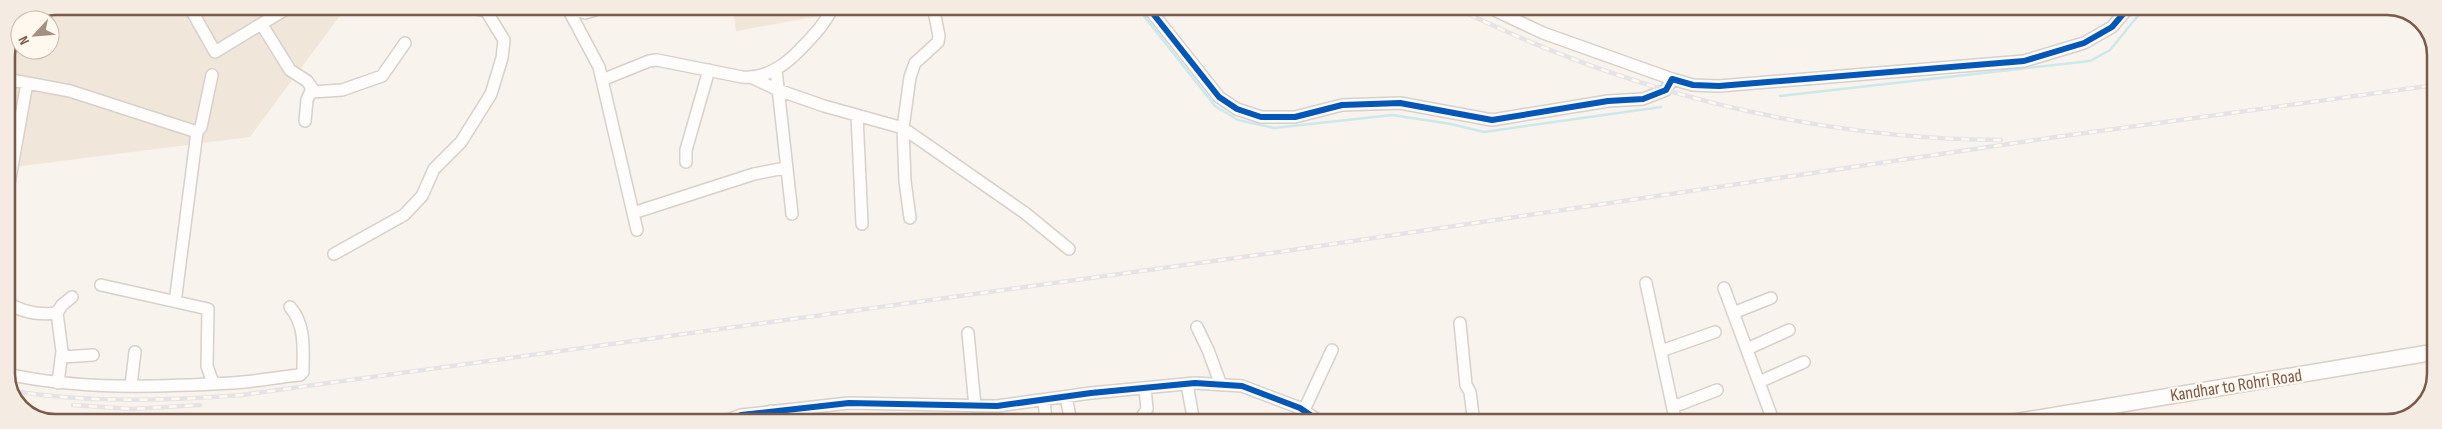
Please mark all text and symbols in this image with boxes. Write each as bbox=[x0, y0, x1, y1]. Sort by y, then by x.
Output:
north arrow bbox=[10, 10, 60, 60]
text: N bbox=[14, 33, 33, 48]
street label: Kandhar to Rohri Road bbox=[2169, 365, 2303, 406]

